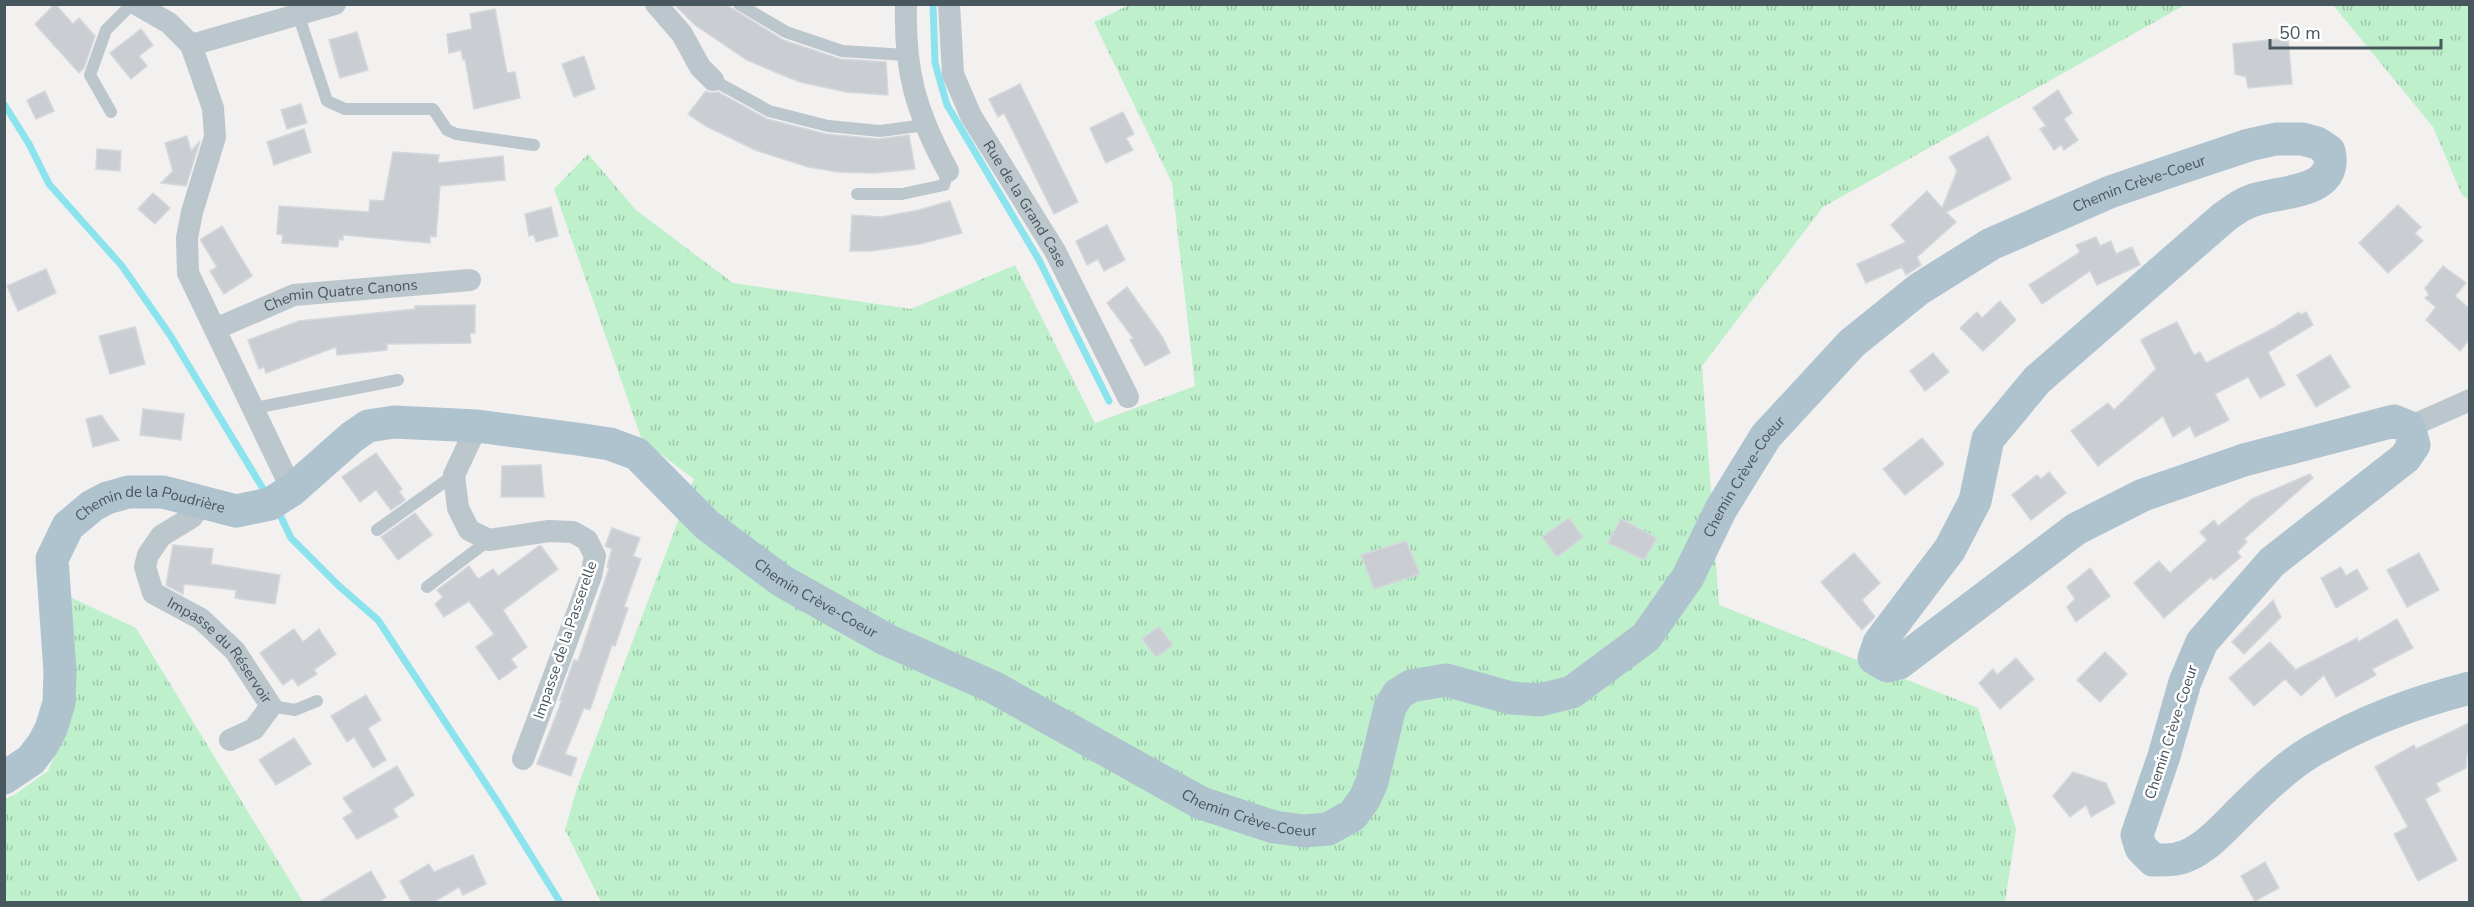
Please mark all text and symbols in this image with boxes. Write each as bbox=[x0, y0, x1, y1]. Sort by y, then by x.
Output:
scale bar bbox=[2270, 12, 2441, 50]
text: 50 m bbox=[2279, 21, 2321, 45]
street label: Rue de la Grand Case bbox=[979, 137, 1072, 271]
street label: Chemin Crève-Coeur bbox=[2069, 150, 2209, 217]
street label: Chemin Quatre Canons bbox=[261, 275, 418, 317]
street label: Chemin Crève-Coeur bbox=[1699, 411, 1790, 541]
street label: Chemin de la Poudrière bbox=[71, 482, 227, 526]
street label: Chemin Crève-Coeur bbox=[750, 554, 882, 643]
street label: Impasse de la Passerelle bbox=[529, 558, 601, 722]
street label: Impasse du Réservoir bbox=[164, 593, 277, 708]
street label: Chemin Crève-Coeur bbox=[2140, 662, 2202, 802]
street label: Chemin Crève-Coeur bbox=[1178, 784, 1318, 841]

